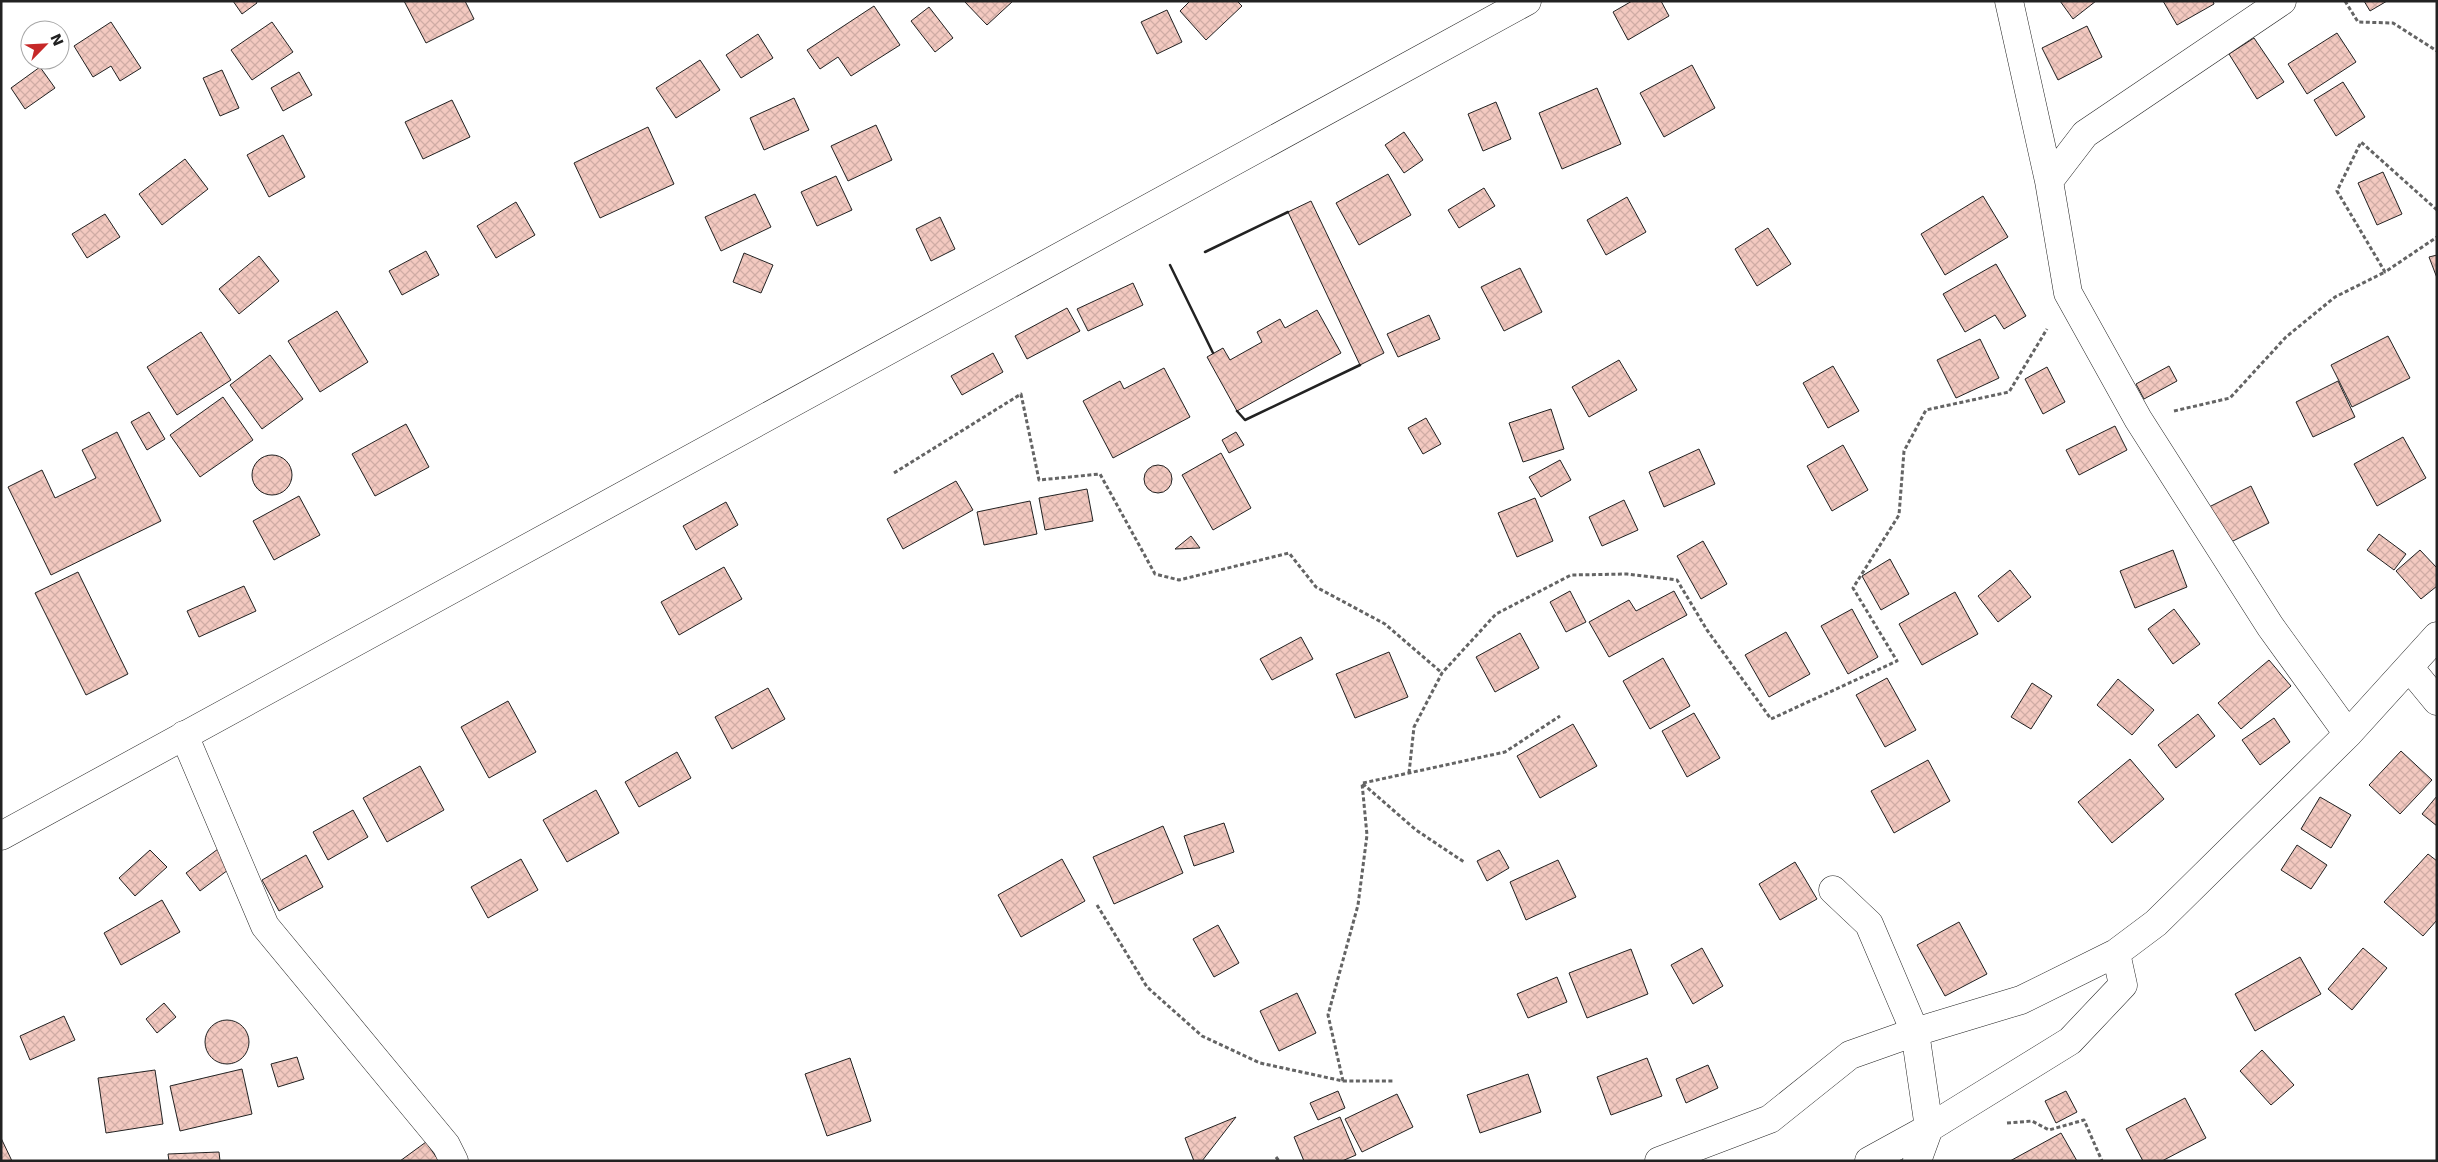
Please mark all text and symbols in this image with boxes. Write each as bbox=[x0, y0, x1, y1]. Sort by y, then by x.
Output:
north arrow bbox=[20, 20, 70, 70]
text: N bbox=[47, 31, 67, 48]

